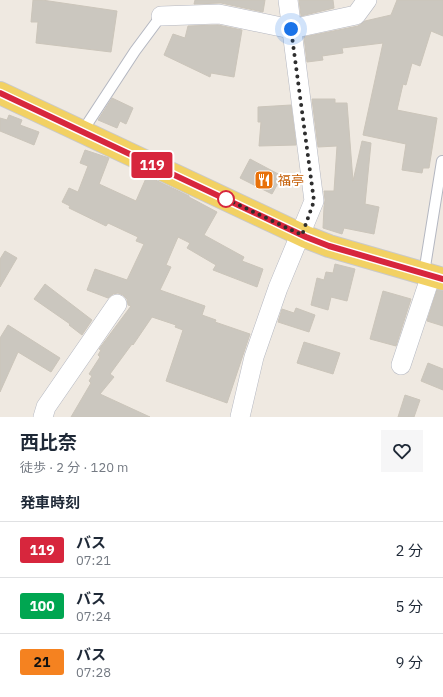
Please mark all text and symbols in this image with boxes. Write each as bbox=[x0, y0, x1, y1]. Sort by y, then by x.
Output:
your location bbox=[281, 19, 301, 39]
line badge: 119 bbox=[129, 152, 175, 178]
text: 119 bbox=[139, 156, 165, 174]
restaurant icon: 福亭 bbox=[253, 169, 275, 191]
place label: 福亭 bbox=[278, 172, 304, 189]
unlabelled marker bbox=[217, 190, 235, 208]
text: 西比奈 bbox=[20, 430, 77, 454]
button: heart bbox=[381, 430, 423, 472]
text: 徒歩 · 2 分 · 120 m bbox=[20, 459, 128, 476]
text: 発車時刻 bbox=[20, 493, 80, 512]
text: バス bbox=[76, 533, 106, 552]
text: 119 bbox=[29, 541, 55, 559]
text: 2 分 bbox=[395, 541, 423, 560]
text: 07:21 bbox=[76, 552, 111, 569]
text: バス bbox=[76, 589, 106, 608]
text: 100 bbox=[29, 597, 55, 615]
text: 5 分 bbox=[395, 597, 423, 616]
text: 07:24 bbox=[76, 608, 111, 625]
text: バス bbox=[76, 645, 106, 664]
text: 21 bbox=[34, 653, 50, 671]
text: 9 分 bbox=[395, 653, 423, 672]
text: 07:28 bbox=[76, 664, 111, 681]

